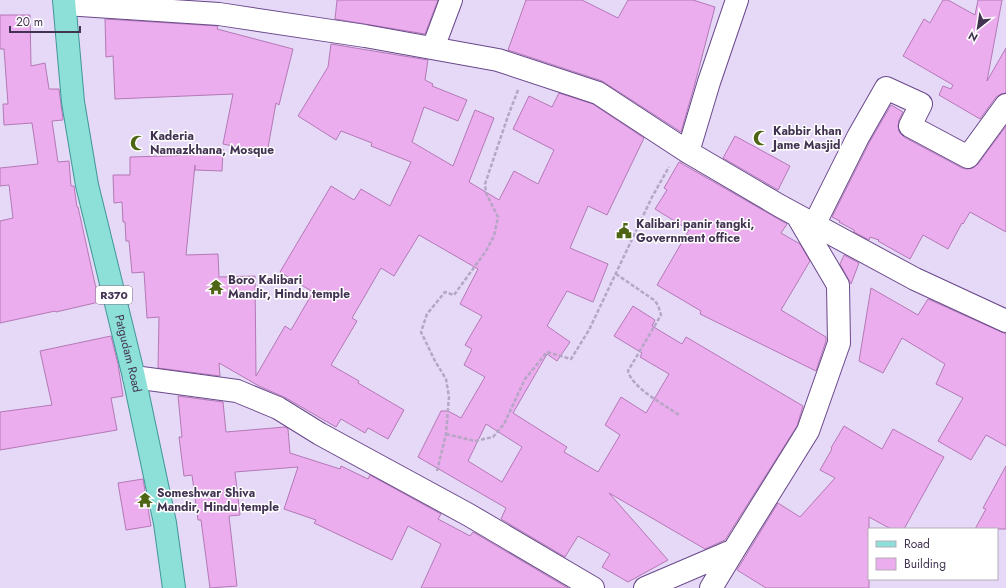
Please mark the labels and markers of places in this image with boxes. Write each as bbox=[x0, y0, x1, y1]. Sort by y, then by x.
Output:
place label: Kabbir khan Jame Masjid bbox=[771, 122, 842, 154]
place label: Kaderia Namazkhana, Mosque bbox=[150, 127, 274, 159]
mosque icon: Kabbir khan Jame Masjid bbox=[752, 129, 770, 147]
mosque icon: Kaderia Namazkhana, Mosque bbox=[129, 134, 147, 152]
place label: Kalibari panir tangki, Government office bbox=[636, 215, 754, 247]
public building icon: Kalibari panir tangki, Government office bbox=[615, 222, 633, 240]
place label: Boro Kalibari Mandir, Hindu temple bbox=[228, 271, 350, 303]
temple icon: Boro Kalibari Mandir, Hindu temple bbox=[207, 278, 225, 296]
place label: Someshwar Shiva Mandir, Hindu temple bbox=[157, 484, 279, 516]
temple icon: Someshwar Shiva Mandir, Hindu temple bbox=[136, 491, 154, 509]

